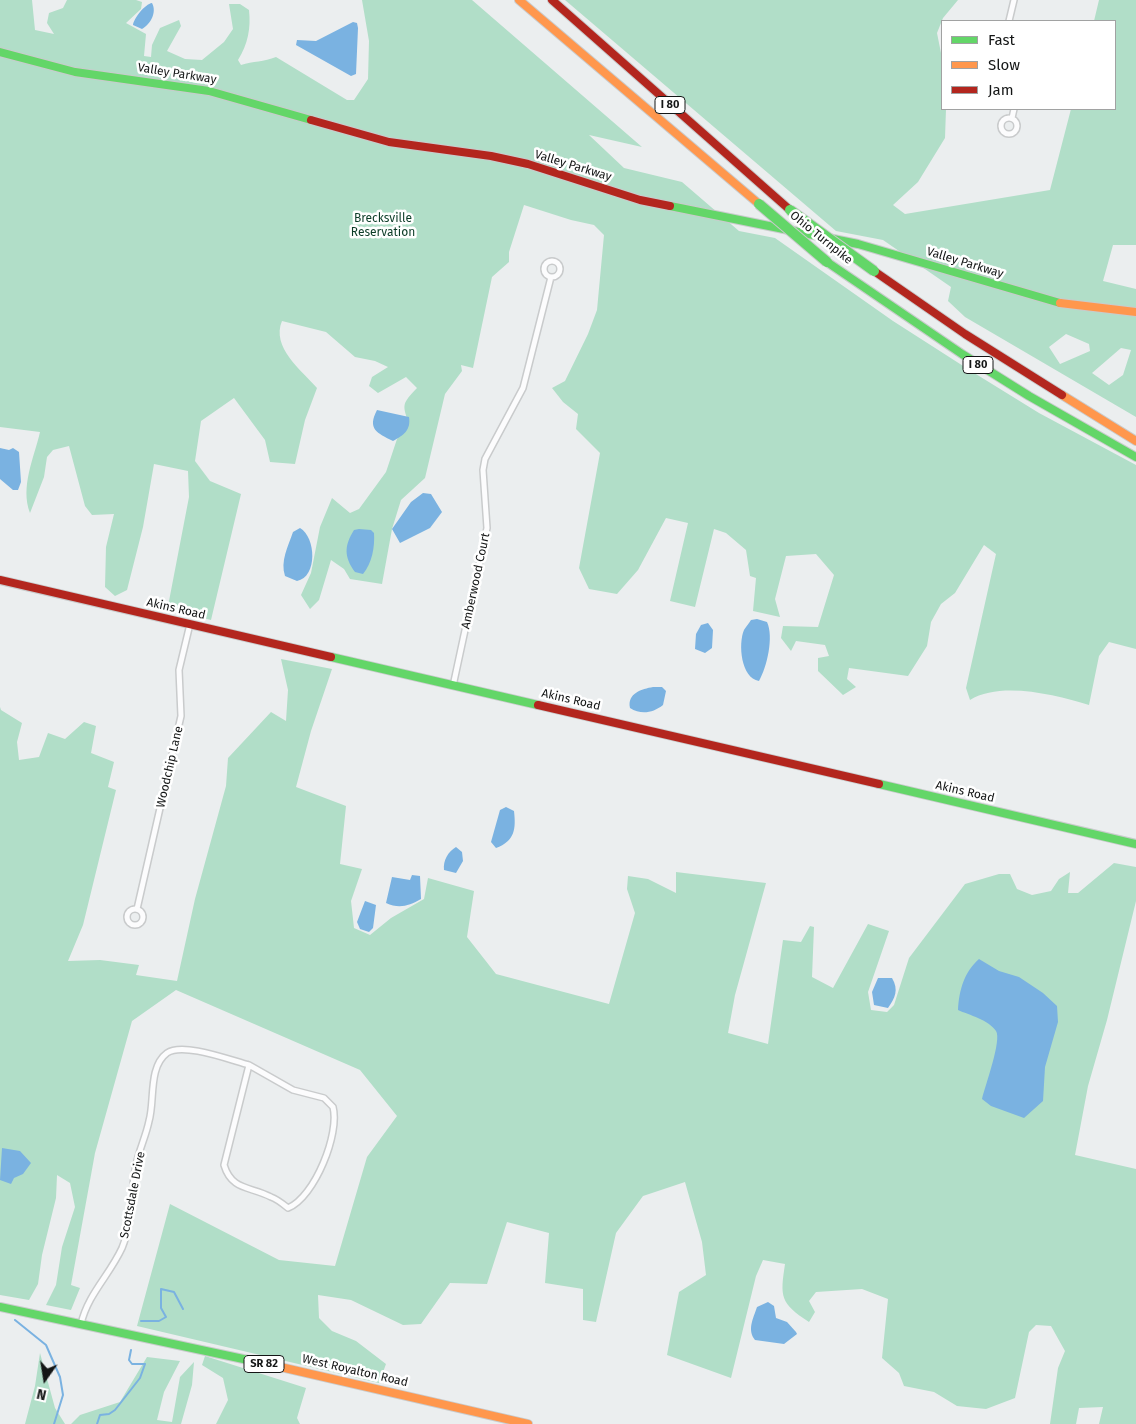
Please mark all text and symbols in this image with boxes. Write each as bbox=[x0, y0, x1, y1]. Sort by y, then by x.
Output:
legend bbox=[941, 20, 1116, 110]
text: Fast bbox=[988, 31, 1015, 49]
text: Slow bbox=[988, 56, 1020, 74]
street label: Valley Parkway bbox=[137, 61, 217, 87]
text: Jam bbox=[988, 81, 1014, 99]
road number: I 80 bbox=[655, 96, 685, 114]
street label: Valley Parkway bbox=[533, 147, 613, 185]
street label: Ohio Turnpike bbox=[787, 208, 855, 268]
park label: Brecksville Reservation bbox=[351, 212, 415, 240]
street label: Valley Parkway bbox=[925, 244, 1005, 282]
road number: I 80 bbox=[963, 356, 993, 374]
street label: Amberwood Court bbox=[459, 532, 493, 630]
street label: Akins Road bbox=[145, 595, 207, 623]
street label: Akins Road bbox=[540, 686, 602, 714]
street label: Woodchip Lane bbox=[154, 725, 186, 809]
street label: Akins Road bbox=[934, 778, 996, 806]
street label: Scottsdale Drive bbox=[118, 1150, 148, 1240]
street label: West Royalton Road bbox=[301, 1352, 409, 1390]
north arrow bbox=[20, 1354, 70, 1404]
road number: SR 82 bbox=[244, 1356, 284, 1372]
text: N bbox=[35, 1385, 48, 1403]

